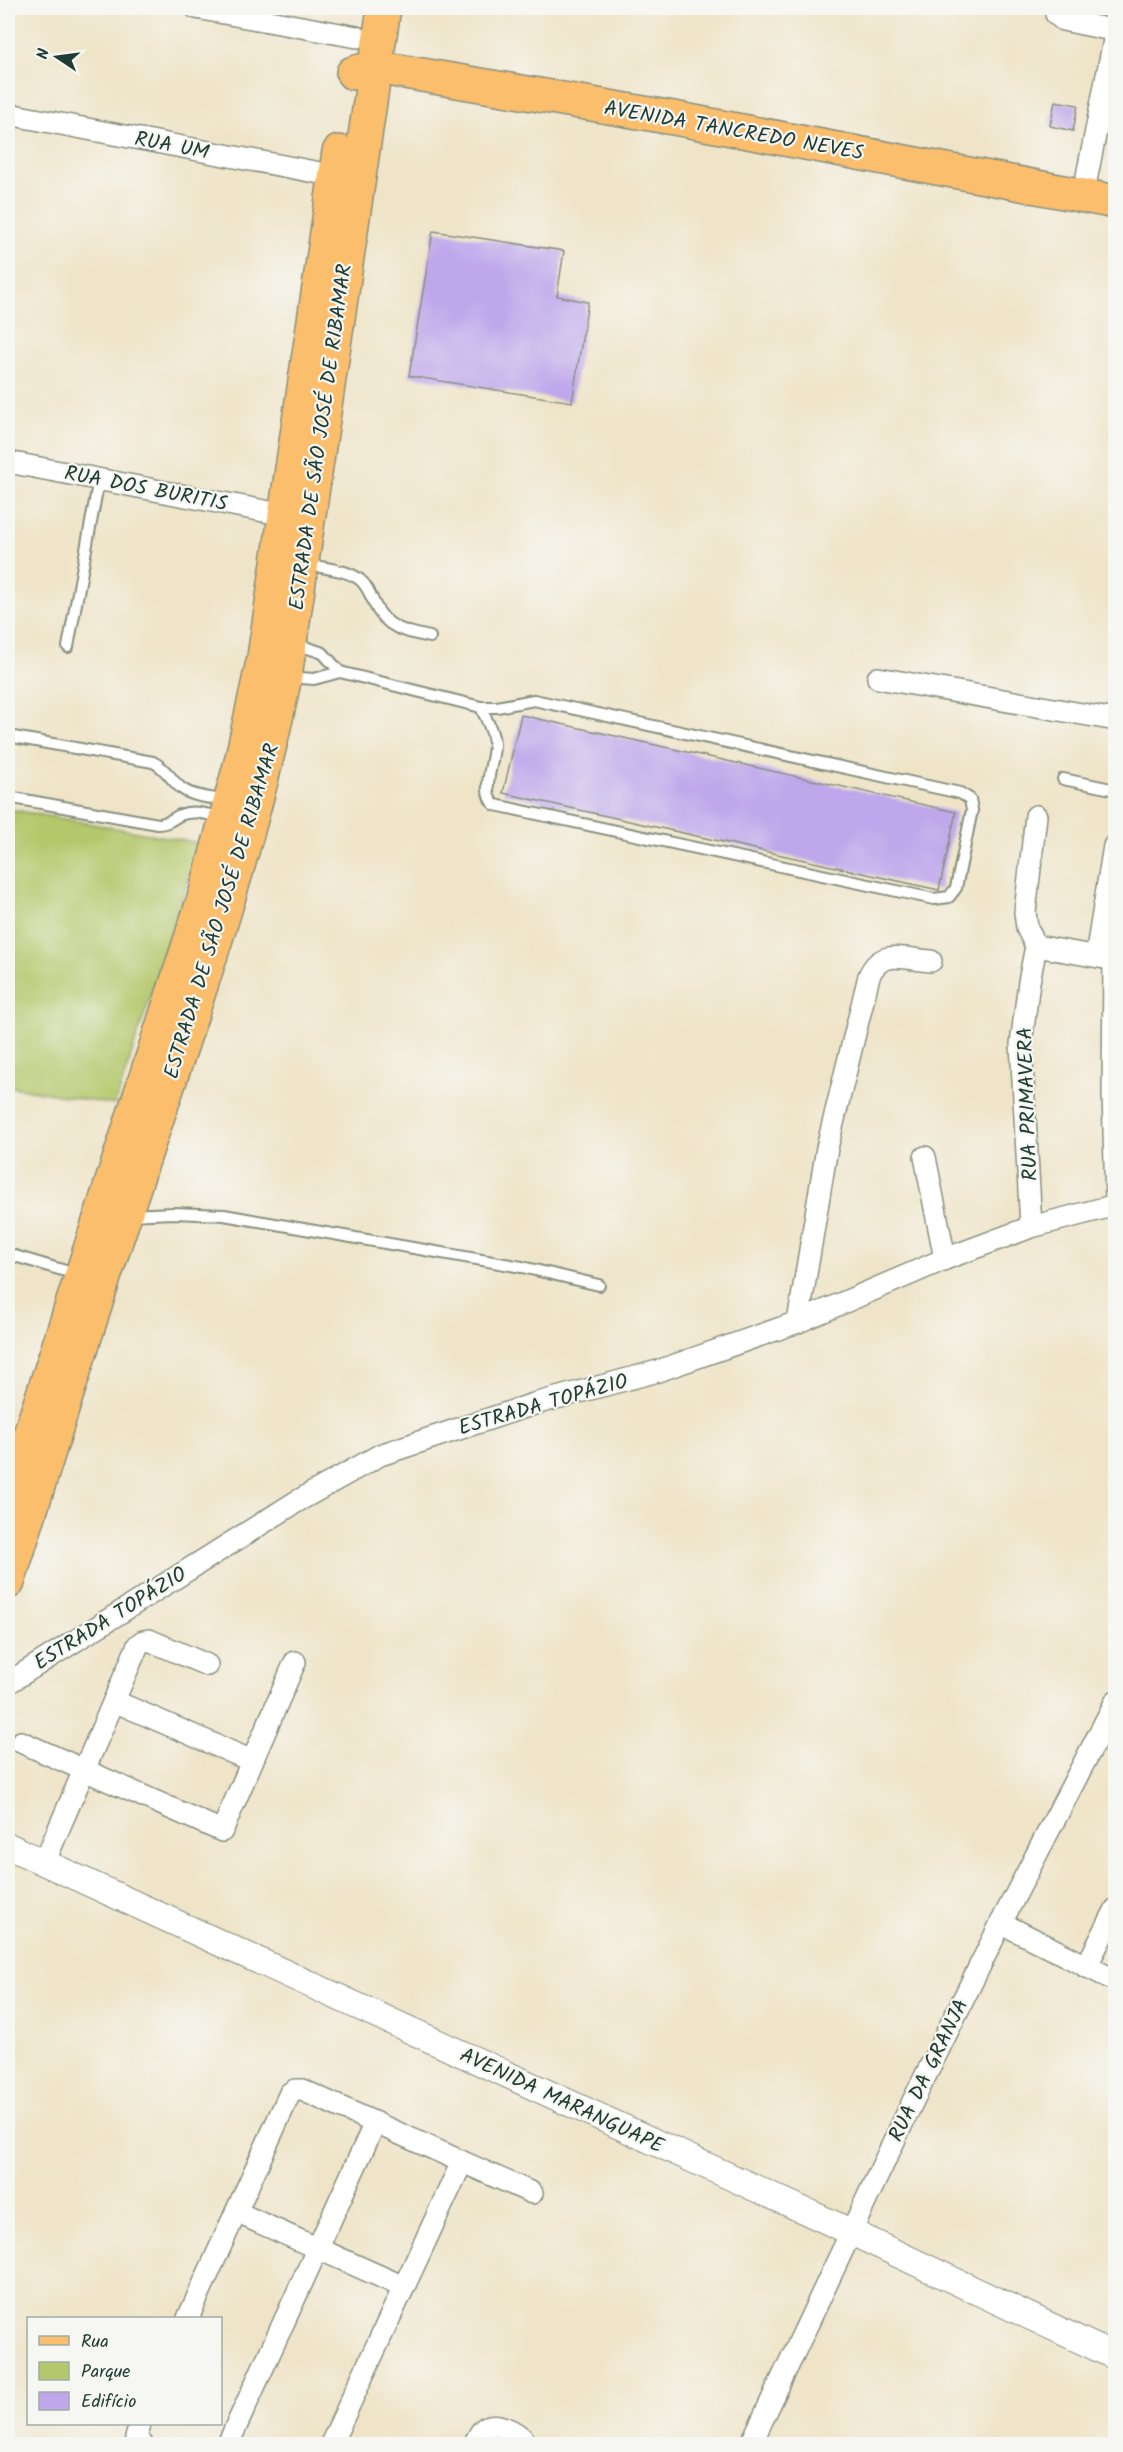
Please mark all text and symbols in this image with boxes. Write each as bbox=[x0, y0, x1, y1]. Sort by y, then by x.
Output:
north arrow bbox=[27, 27, 87, 87]
text: N bbox=[31, 46, 57, 62]
street label: AVENIDA TANCREDO NEVES bbox=[601, 92, 866, 171]
street label: RUA UM bbox=[132, 123, 212, 170]
street label: ESTRADA DE SÃO JOSÉ DE RIBAMAR bbox=[281, 262, 362, 612]
street label: RUA DOS BURITIS bbox=[61, 457, 230, 521]
street label: ESTRADA DE SÃO JOSÉ DE RIBAMAR bbox=[156, 740, 289, 1083]
street label: RUA PRIMAVERA bbox=[1009, 1026, 1048, 1181]
street label: ESTRADA TOPÁZIO bbox=[455, 1365, 632, 1445]
street label: ESTRADA TOPÁZIO bbox=[28, 1559, 194, 1680]
street label: RUA DA GRANJA bbox=[880, 1994, 978, 2148]
street label: AVENIDA MARANGUAPE bbox=[454, 2039, 670, 2164]
legend bbox=[27, 2317, 222, 2425]
text: Rua bbox=[81, 2328, 109, 2357]
text: Parque bbox=[81, 2358, 130, 2387]
text: Edifício bbox=[81, 2388, 136, 2417]

